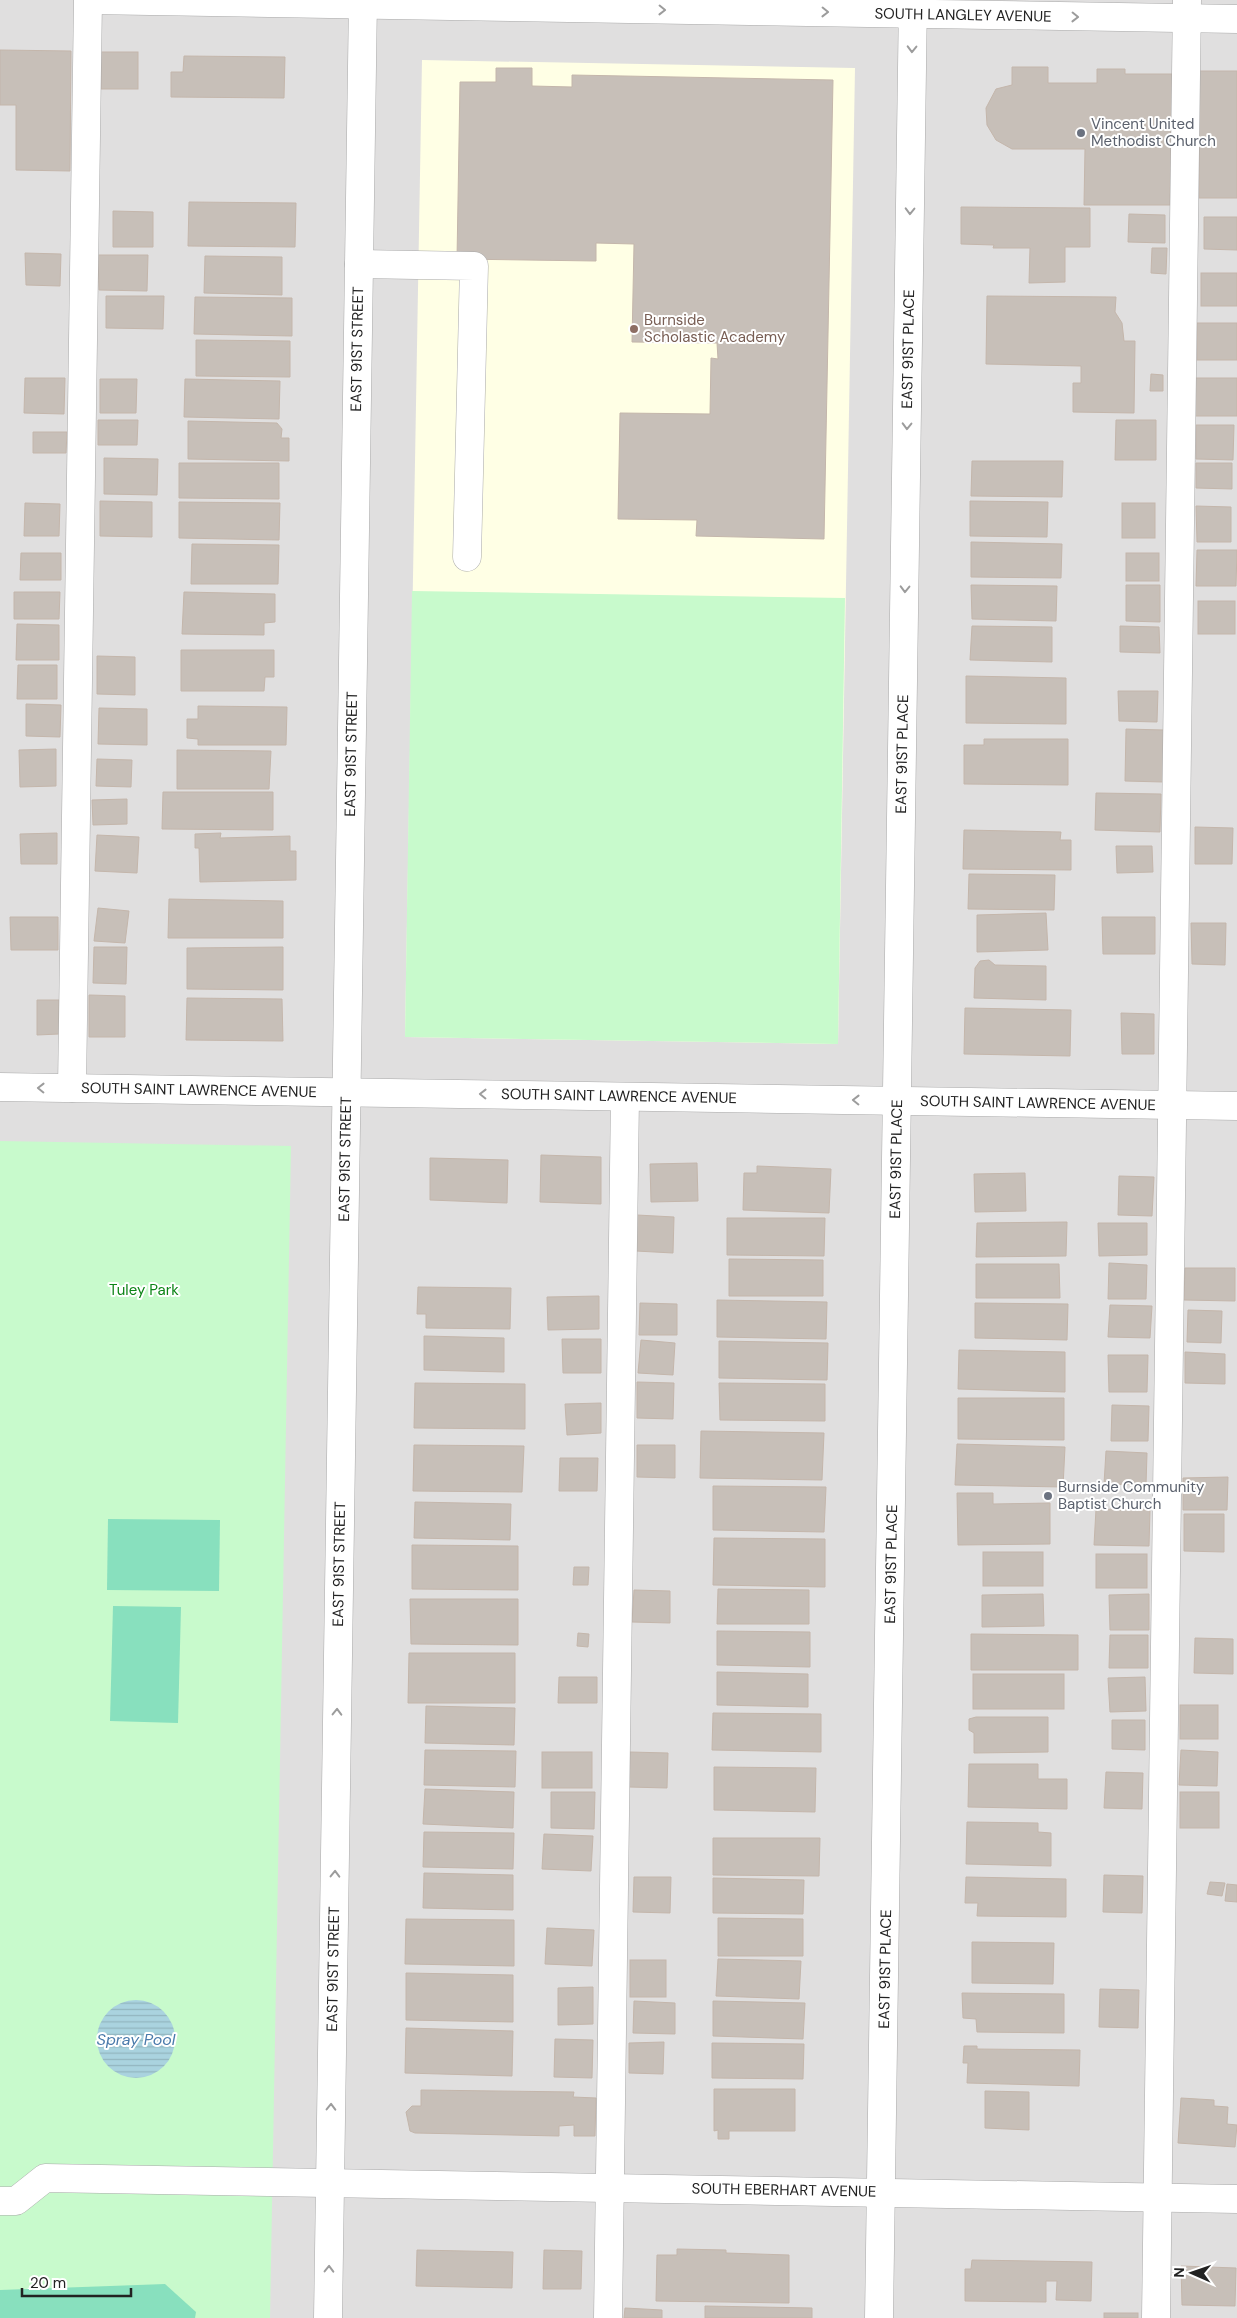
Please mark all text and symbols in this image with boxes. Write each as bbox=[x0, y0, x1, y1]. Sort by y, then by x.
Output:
street label: SOUTH LANGLEY AVENUE bbox=[874, 3, 1052, 27]
one-way arrow bbox=[659, 4, 667, 15]
one-way arrow bbox=[821, 7, 829, 18]
one-way arrow bbox=[1071, 11, 1079, 22]
one-way arrow bbox=[907, 45, 918, 53]
place label: Vincent United Methodist Church bbox=[1091, 114, 1216, 151]
marker: Vincent United Methodist Church bbox=[1075, 127, 1087, 139]
one-way arrow bbox=[905, 208, 915, 215]
street label: EAST 91ST STREET bbox=[346, 286, 368, 412]
street label: EAST 91ST PLACE bbox=[897, 289, 919, 409]
place label: Burnside Scholastic Academy bbox=[644, 310, 786, 347]
marker: Burnside Scholastic Academy bbox=[628, 323, 640, 335]
one-way arrow bbox=[902, 422, 912, 430]
one-way arrow bbox=[900, 585, 910, 593]
street label: EAST 91ST STREET bbox=[340, 691, 362, 817]
street label: EAST 91ST PLACE bbox=[891, 694, 913, 814]
street label: SOUTH SAINT LAWRENCE AVENUE bbox=[81, 1078, 317, 1102]
one-way arrow bbox=[37, 1083, 44, 1093]
street label: SOUTH SAINT LAWRENCE AVENUE bbox=[501, 1084, 737, 1108]
one-way arrow bbox=[479, 1089, 487, 1100]
street label: SOUTH SAINT LAWRENCE AVENUE bbox=[920, 1091, 1156, 1115]
one-way arrow bbox=[852, 1095, 860, 1105]
street label: EAST 91ST STREET bbox=[334, 1096, 356, 1222]
street label: EAST 91ST PLACE bbox=[885, 1099, 907, 1219]
park label: Tuley Park bbox=[109, 1280, 179, 1300]
place label: Burnside Community Baptist Church bbox=[1058, 1477, 1205, 1514]
marker: Burnside Community Baptist Church bbox=[1042, 1490, 1054, 1502]
street label: EAST 91ST STREET bbox=[328, 1501, 350, 1627]
street label: EAST 91ST PLACE bbox=[880, 1504, 902, 1624]
one-way arrow bbox=[332, 1708, 342, 1716]
one-way arrow bbox=[329, 1870, 340, 1878]
street label: EAST 91ST STREET bbox=[322, 1906, 344, 2032]
street label: EAST 91ST PLACE bbox=[874, 1909, 896, 2029]
water label: Spray Pool bbox=[97, 2029, 176, 2050]
one-way arrow bbox=[326, 2103, 336, 2110]
street label: SOUTH EBERHART AVENUE bbox=[691, 2178, 877, 2202]
north arrow bbox=[1167, 2248, 1217, 2298]
one-way arrow bbox=[324, 2265, 334, 2273]
scale bar bbox=[22, 2266, 131, 2298]
text: N bbox=[1170, 2267, 1188, 2278]
text: 20 m bbox=[30, 2273, 66, 2293]

